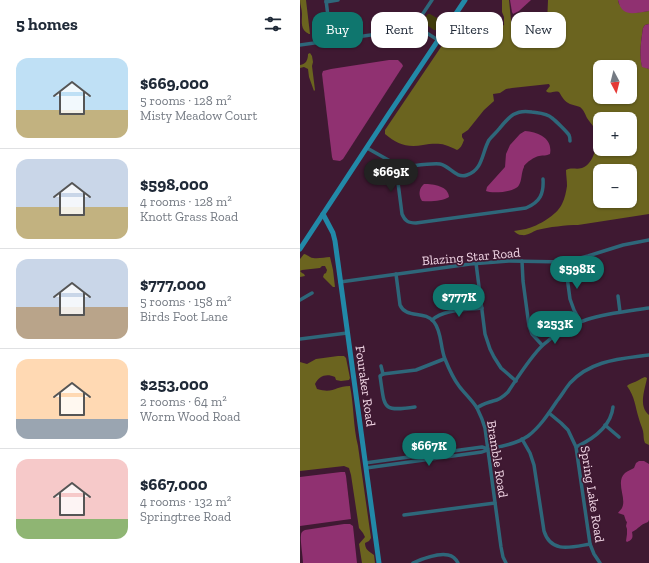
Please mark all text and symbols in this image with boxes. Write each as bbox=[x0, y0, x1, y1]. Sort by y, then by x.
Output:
chip: Buy bbox=[312, 12, 363, 48]
chip: Rent bbox=[371, 12, 428, 48]
chip: Filters bbox=[436, 12, 503, 48]
chip: New bbox=[511, 12, 566, 48]
icon: filters bbox=[262, 13, 284, 35]
text: 5 homes bbox=[16, 14, 78, 34]
north arrow bbox=[593, 60, 637, 104]
map controls bbox=[593, 60, 637, 208]
text: $669,000 bbox=[140, 73, 209, 93]
icon: home bbox=[48, 74, 96, 122]
text: 5 rooms · 128 m² bbox=[140, 93, 231, 108]
text: Misty Meadow Court bbox=[140, 108, 257, 123]
button: + bbox=[593, 112, 637, 156]
pin: $669K bbox=[363, 159, 419, 193]
text: $669K bbox=[373, 164, 409, 179]
button: − bbox=[593, 164, 637, 208]
text: $598,000 bbox=[140, 174, 209, 194]
icon: home bbox=[48, 175, 96, 223]
text: 4 rooms · 128 m² bbox=[140, 194, 232, 209]
text: Knott Grass Road bbox=[140, 209, 238, 224]
street label: Blazing Star Road bbox=[421, 245, 521, 268]
pin: $598K bbox=[549, 256, 605, 290]
text: $598K bbox=[559, 261, 595, 276]
text: $777,000 bbox=[140, 274, 206, 294]
icon: home bbox=[48, 275, 96, 323]
pin: $777K bbox=[431, 284, 487, 318]
text: $777K bbox=[442, 289, 476, 304]
text: 5 rooms · 158 m² bbox=[140, 294, 231, 309]
text: Birds Foot Lane bbox=[140, 309, 228, 324]
pin: $253K bbox=[527, 311, 583, 345]
text: $253K bbox=[537, 316, 573, 331]
street label: Fouraker Road bbox=[352, 345, 379, 427]
text: $253,000 bbox=[140, 374, 209, 394]
icon: home bbox=[48, 375, 96, 423]
text: 2 rooms · 64 m² bbox=[140, 394, 227, 409]
text: Worm Wood Road bbox=[140, 409, 240, 424]
street label: Bramble Road bbox=[484, 419, 511, 499]
pin: $667K bbox=[401, 433, 457, 467]
text: $667K bbox=[411, 438, 447, 453]
street label: Spring Lake Road bbox=[577, 445, 608, 543]
text: $667,000 bbox=[140, 474, 208, 494]
icon: home bbox=[48, 475, 96, 523]
text: 4 rooms · 132 m² bbox=[140, 494, 231, 509]
text: Springtree Road bbox=[140, 509, 231, 524]

